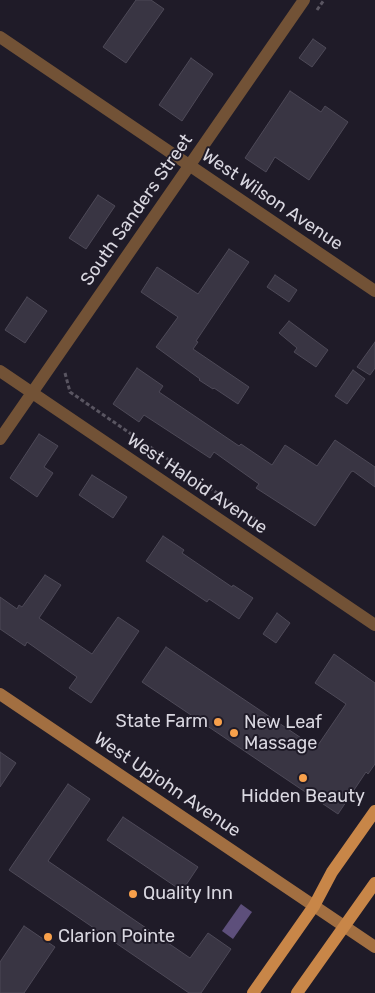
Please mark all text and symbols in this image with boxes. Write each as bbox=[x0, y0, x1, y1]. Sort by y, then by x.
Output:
street label: South Sanders Street bbox=[77, 130, 197, 290]
street label: West Wilson Avenue bbox=[197, 145, 347, 255]
street label: West Haloid Avenue bbox=[123, 429, 271, 539]
place label: State Farm bbox=[116, 711, 208, 733]
place label: New Leaf Massage bbox=[244, 712, 322, 754]
marker: State Farm bbox=[212, 716, 224, 728]
marker: New Leaf Massage bbox=[228, 727, 240, 739]
street label: West Upjohn Avenue bbox=[90, 728, 244, 842]
marker: Hidden Beauty bbox=[297, 772, 309, 784]
place label: Hidden Beauty bbox=[241, 786, 365, 808]
place label: Quality Inn bbox=[143, 883, 233, 905]
marker: Quality Inn bbox=[127, 888, 139, 900]
place label: Clarion Pointe bbox=[58, 926, 175, 948]
marker: Clarion Pointe bbox=[42, 931, 54, 943]

